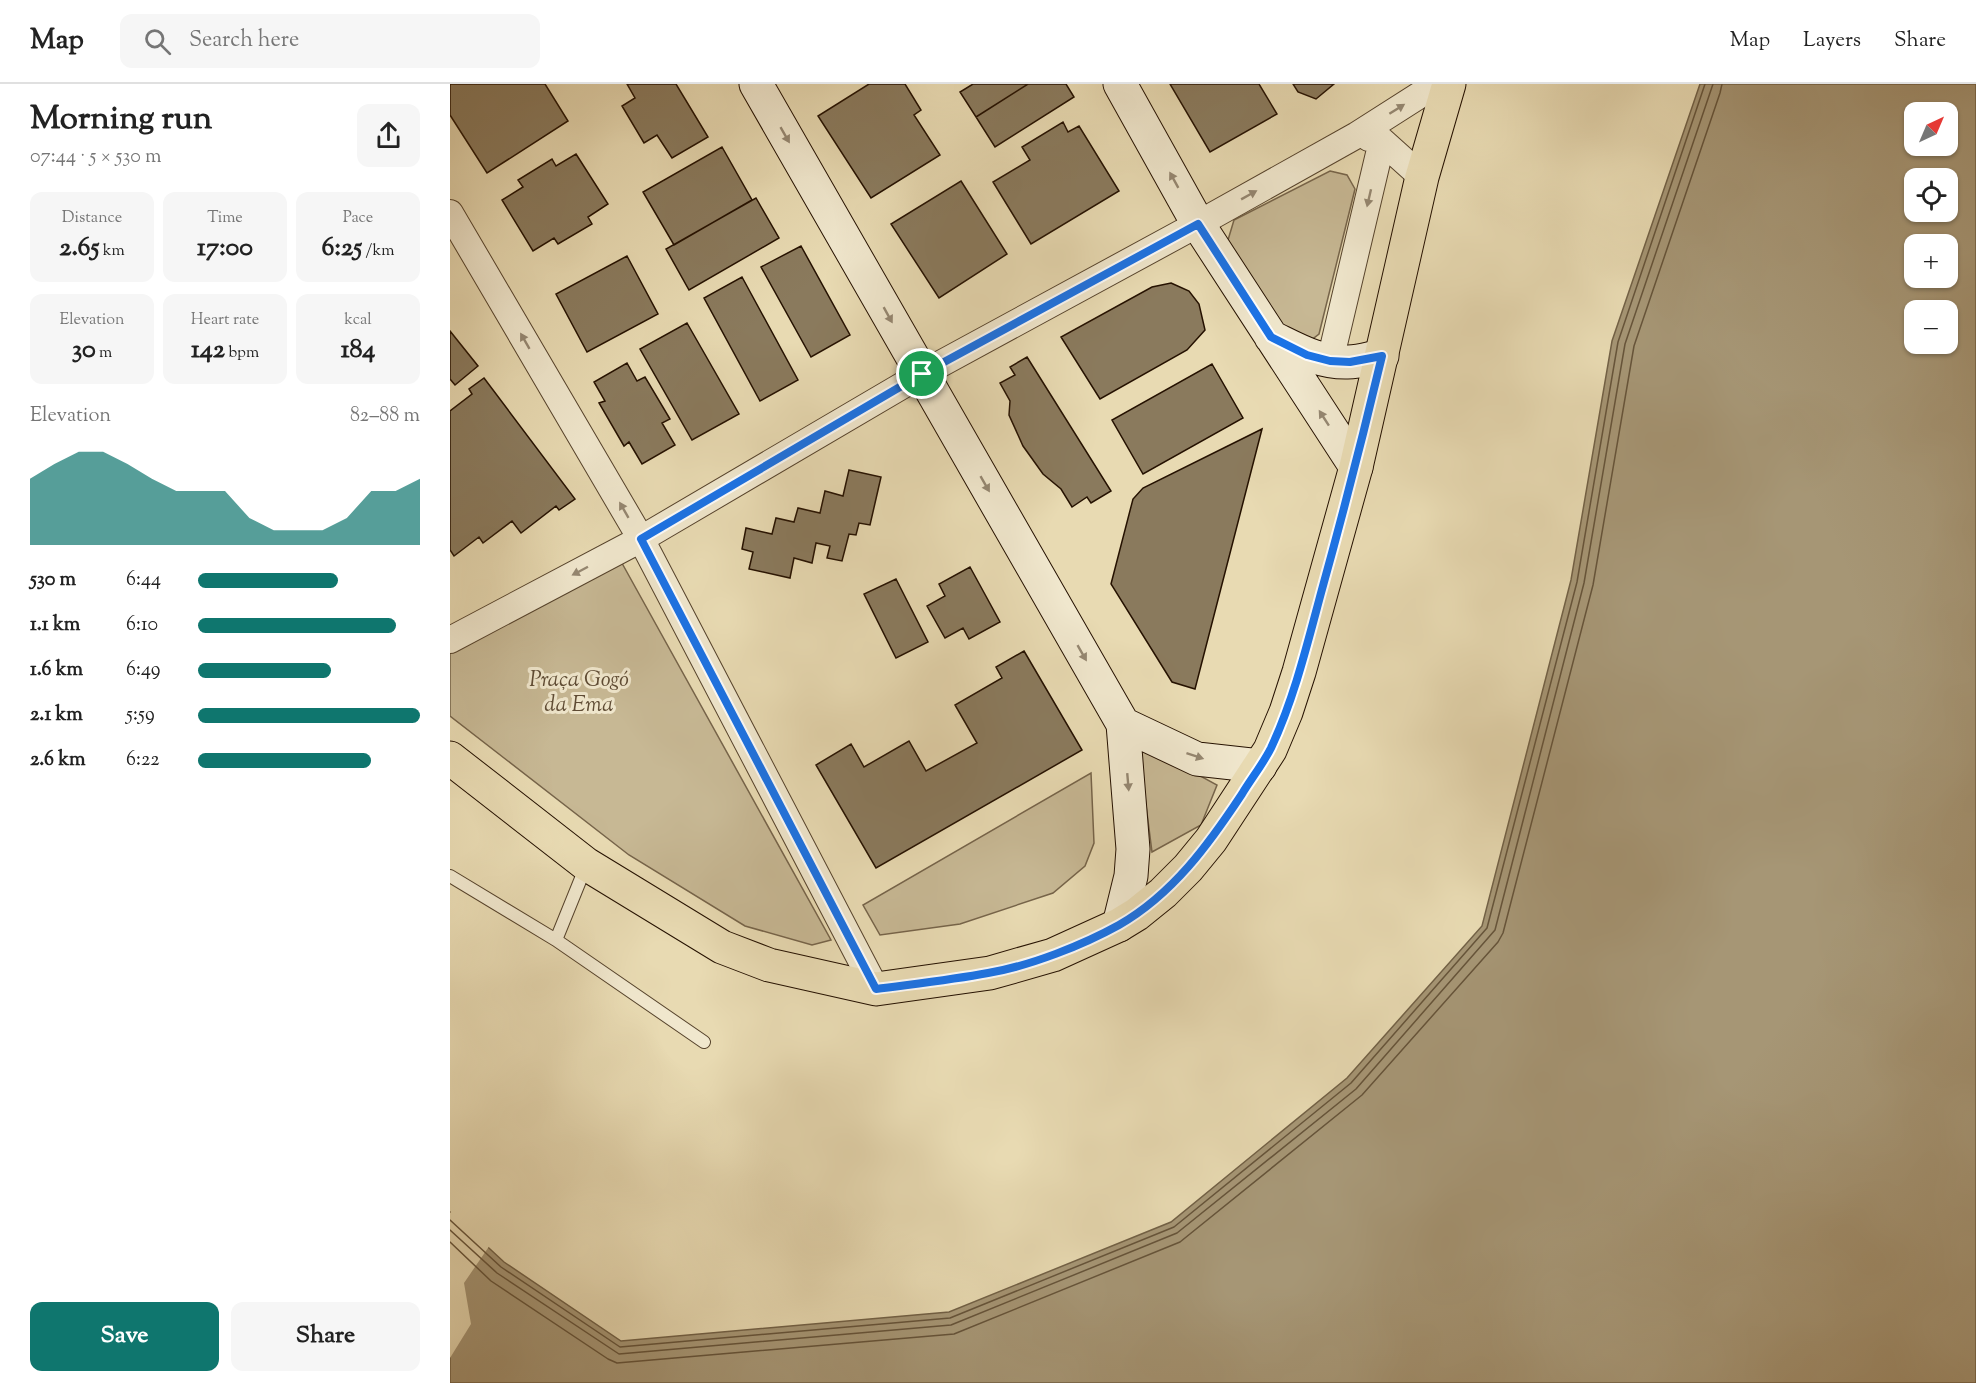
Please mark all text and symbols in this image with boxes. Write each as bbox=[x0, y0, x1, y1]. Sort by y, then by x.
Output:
search box bbox=[120, 14, 540, 68]
text: Map bbox=[30, 21, 84, 61]
icon: search bbox=[141, 25, 174, 58]
text: Search here bbox=[189, 25, 299, 57]
text: Map bbox=[1730, 26, 1770, 56]
text: Layers bbox=[1803, 26, 1861, 56]
text: Share bbox=[1894, 26, 1946, 56]
text: Morning run bbox=[30, 96, 212, 144]
north arrow bbox=[1904, 102, 1958, 156]
map controls bbox=[1904, 102, 1958, 354]
button: share bbox=[357, 104, 420, 167]
one-way arrow bbox=[1389, 104, 1405, 115]
one-way arrow bbox=[780, 127, 790, 144]
text: 07:44 · 5 × 530 m bbox=[30, 143, 162, 172]
button: locate bbox=[1904, 168, 1958, 222]
one-way arrow bbox=[1169, 171, 1179, 188]
one-way arrow bbox=[1363, 189, 1373, 207]
one-way arrow bbox=[1241, 190, 1258, 200]
text: Distance bbox=[62, 207, 122, 230]
text: Time bbox=[207, 207, 243, 230]
text: Pace bbox=[343, 207, 373, 230]
text: 2.65 bbox=[59, 230, 99, 267]
text: 17:00 bbox=[197, 230, 253, 267]
text: 6:25 bbox=[322, 230, 362, 267]
button: + bbox=[1904, 234, 1958, 288]
text: km bbox=[99, 240, 125, 263]
text: /km bbox=[362, 240, 394, 263]
button: − bbox=[1904, 300, 1958, 354]
one-way arrow bbox=[883, 306, 893, 323]
text: Elevation bbox=[60, 309, 124, 332]
text: Heart rate bbox=[191, 309, 259, 332]
text: kcal bbox=[344, 309, 372, 332]
text: 30 bbox=[72, 332, 96, 369]
text: 142 bbox=[191, 332, 225, 369]
text: 184 bbox=[341, 332, 375, 369]
one-way arrow bbox=[520, 332, 530, 349]
text: m bbox=[96, 342, 112, 365]
text: bpm bbox=[225, 342, 259, 365]
pin bbox=[896, 348, 947, 399]
icon: arrive bbox=[905, 357, 938, 390]
text: Elevation bbox=[30, 402, 111, 431]
text: 82–88 m bbox=[350, 402, 420, 431]
one-way arrow bbox=[1319, 410, 1330, 426]
one-way arrow bbox=[980, 476, 990, 493]
one-way arrow bbox=[618, 502, 629, 518]
text: 530 m bbox=[30, 566, 76, 595]
text: 6:44 bbox=[126, 566, 161, 595]
one-way arrow bbox=[571, 566, 588, 576]
text: 1.1 km bbox=[30, 611, 80, 640]
text: 6:10 bbox=[126, 611, 158, 640]
one-way arrow bbox=[1077, 645, 1087, 662]
text: 1.6 km bbox=[30, 656, 83, 685]
text: 6:49 bbox=[126, 656, 161, 685]
park label: Praça Gogó da Ema bbox=[529, 665, 629, 722]
text: 2.1 km bbox=[30, 701, 83, 730]
text: 5:59 bbox=[126, 701, 155, 730]
text: 2.6 km bbox=[30, 746, 86, 775]
text: 6:22 bbox=[126, 746, 160, 775]
one-way arrow bbox=[1186, 752, 1204, 762]
one-way arrow bbox=[1123, 773, 1132, 792]
button: Save bbox=[30, 1302, 219, 1371]
button: Share bbox=[231, 1302, 420, 1371]

